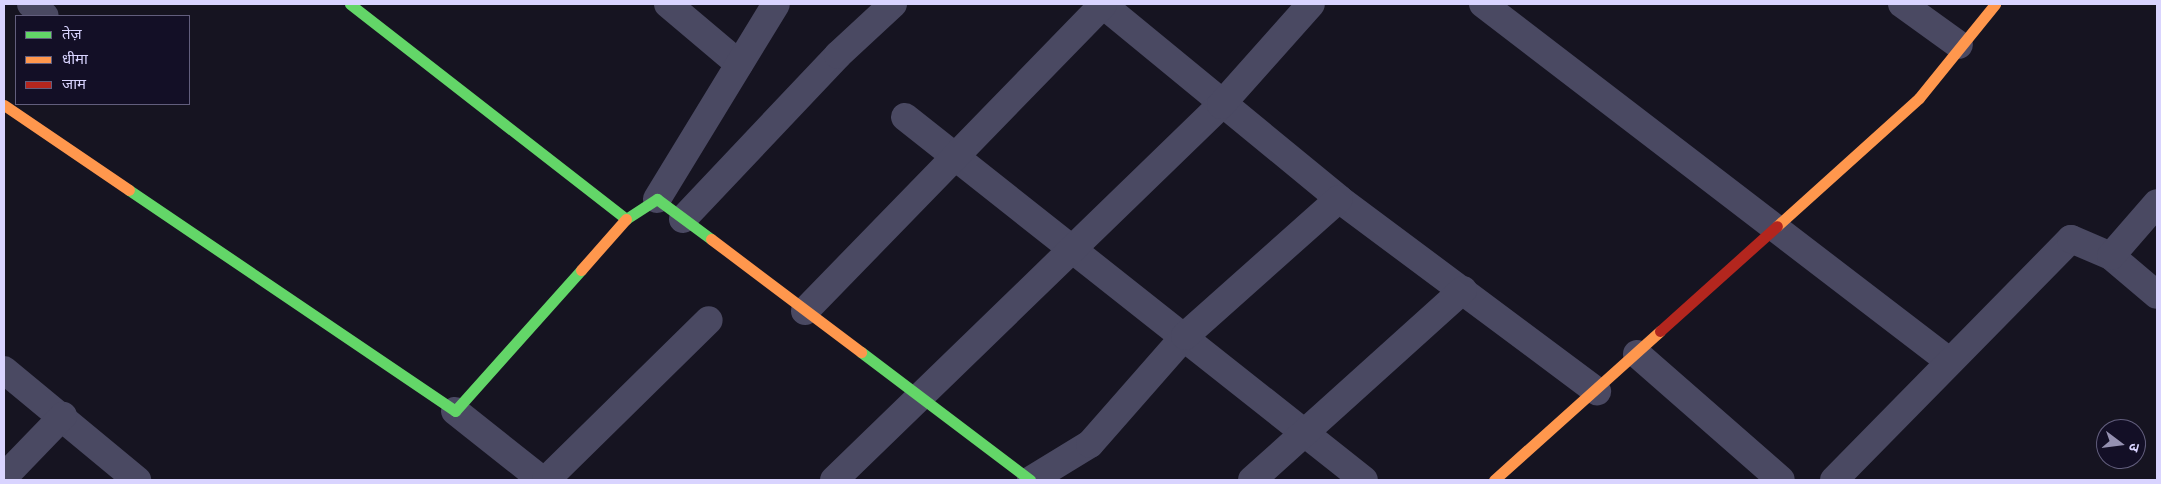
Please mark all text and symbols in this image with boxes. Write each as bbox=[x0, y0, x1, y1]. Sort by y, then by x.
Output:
legend bbox=[15, 15, 190, 105]
text: तेज़ bbox=[62, 24, 82, 43]
text: धीमा bbox=[62, 49, 88, 68]
text: जाम bbox=[62, 74, 86, 93]
north arrow bbox=[2096, 419, 2146, 469]
text: उ bbox=[2125, 441, 2144, 454]

